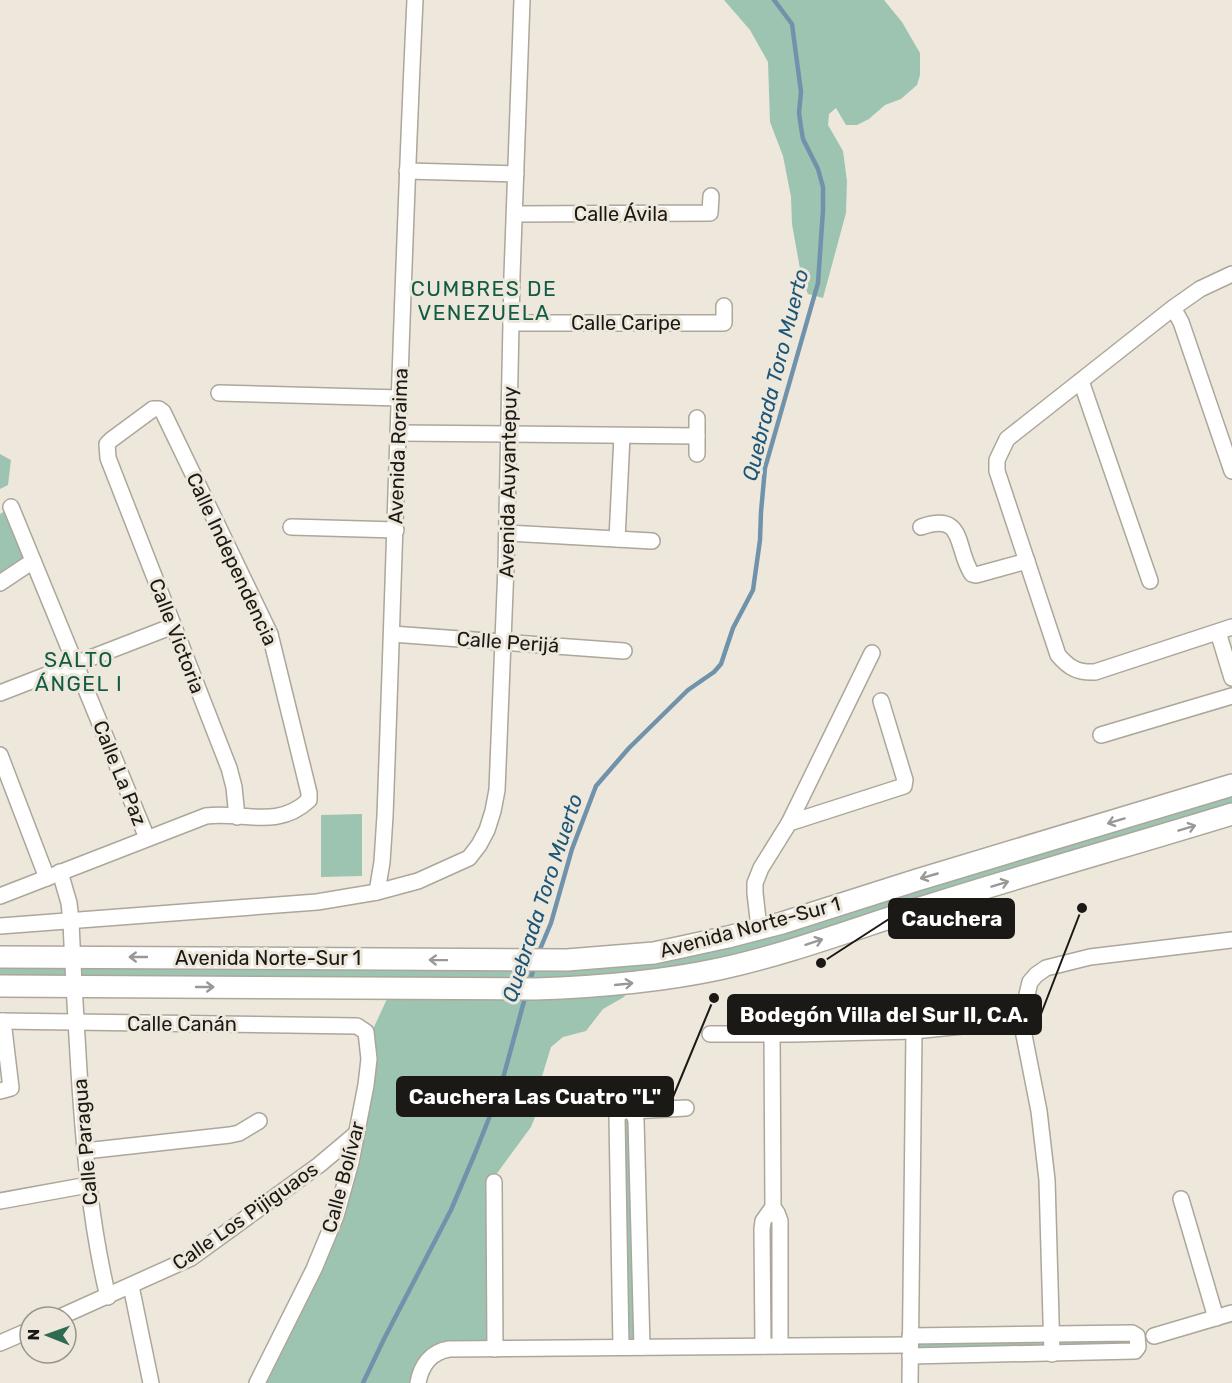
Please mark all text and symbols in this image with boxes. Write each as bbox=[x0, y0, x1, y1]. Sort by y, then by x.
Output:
street label: Calle Ávila bbox=[574, 202, 668, 226]
water label: Quebrada Toro Muerto bbox=[737, 266, 813, 484]
district label: CUMBRES DE VENEZUELA bbox=[411, 276, 557, 325]
street label: Calle Caripe bbox=[571, 311, 681, 335]
street label: Avenida Roraima bbox=[383, 368, 413, 524]
street label: Avenida Auyantepuy bbox=[494, 386, 522, 578]
street label: Calle Independencia bbox=[181, 469, 283, 649]
street label: Calle Victoria bbox=[144, 575, 210, 697]
street label: Calle Perijá bbox=[456, 626, 560, 658]
district label: SALTO ÁNGEL I bbox=[35, 647, 123, 696]
street label: Calle La Paz bbox=[88, 717, 152, 829]
water label: Quebrada Toro Muerto bbox=[497, 791, 587, 1005]
one-way arrow bbox=[1107, 816, 1126, 827]
one-way arrow bbox=[1177, 822, 1196, 833]
one-way arrow bbox=[920, 871, 939, 882]
one-way arrow bbox=[990, 878, 1009, 889]
street label: Avenida Norte-Sur 1 bbox=[657, 891, 843, 963]
callout: Cauchera bbox=[889, 899, 1014, 938]
text: Cauchera bbox=[902, 906, 1002, 931]
one-way arrow bbox=[804, 936, 823, 947]
street label: Avenida Norte-Sur 1 bbox=[175, 946, 361, 970]
one-way arrow bbox=[128, 951, 148, 963]
one-way arrow bbox=[428, 954, 448, 965]
one-way arrow bbox=[614, 978, 634, 989]
one-way arrow bbox=[195, 981, 215, 993]
callout: Bodegón Villa del Sur II, C.A. bbox=[728, 995, 1041, 1034]
text: Bodegón Villa del Sur II, C.A. bbox=[740, 1002, 1028, 1027]
street label: Calle Canán bbox=[127, 1012, 237, 1036]
callout: Cauchera Las Cuatro "L" bbox=[397, 1077, 673, 1116]
street label: Calle Paragua bbox=[67, 1078, 103, 1206]
text: Cauchera Las Cuatro "L" bbox=[409, 1084, 661, 1109]
street label: Calle Bolívar bbox=[317, 1118, 369, 1235]
street label: Calle Los Pijiguaos bbox=[168, 1157, 322, 1275]
north arrow bbox=[18, 1305, 78, 1365]
text: N bbox=[24, 1329, 43, 1341]

